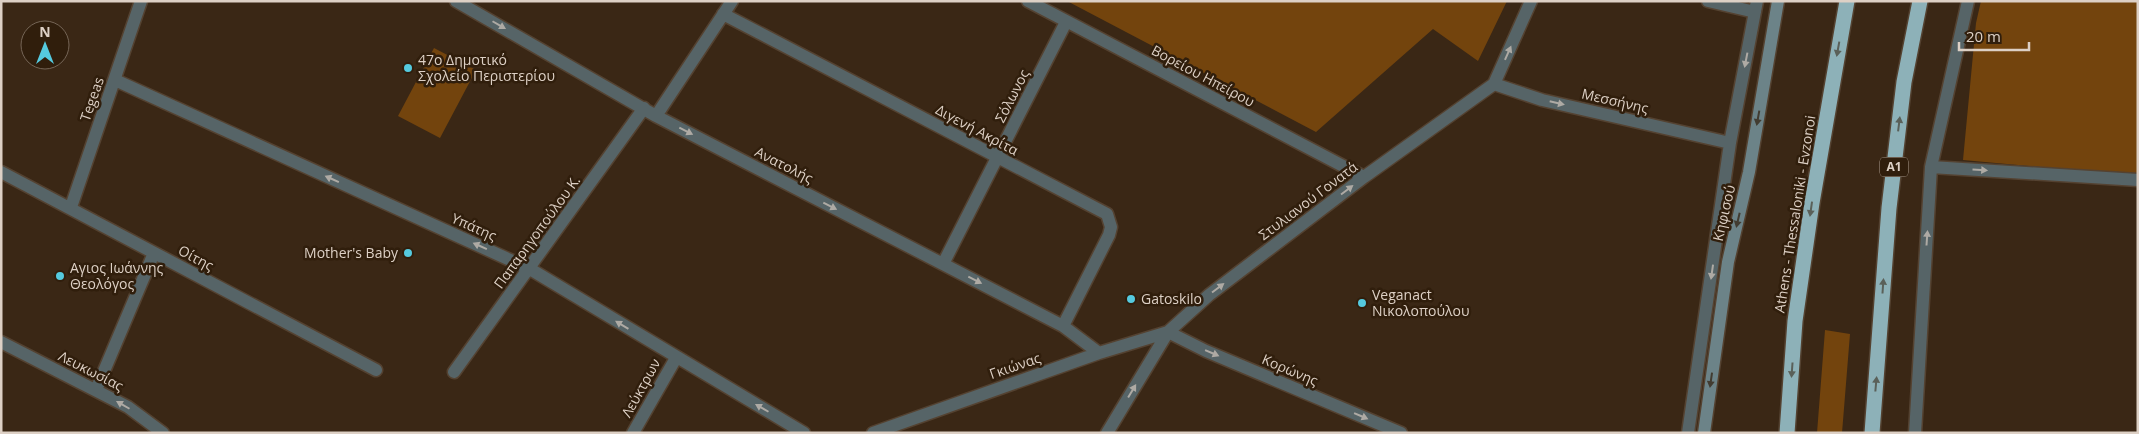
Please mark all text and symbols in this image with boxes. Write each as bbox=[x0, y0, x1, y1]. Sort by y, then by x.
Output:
north arrow bbox=[20, 20, 70, 70]
scale bar bbox=[1959, 20, 2029, 52]
one-way arrow bbox=[492, 21, 505, 30]
text: N bbox=[39, 22, 51, 41]
text: 20 m bbox=[1966, 26, 2001, 46]
street label: Βορείου Ηπείρου bbox=[1148, 40, 1258, 111]
one-way arrow bbox=[1834, 42, 1842, 58]
one-way arrow bbox=[1504, 46, 1512, 60]
place label: 47ο Δημοτικό Σχολείο Περιστερίου bbox=[418, 50, 555, 85]
one-way arrow bbox=[1742, 52, 1750, 67]
marker: 47ο Δημοτικό Σχολείο Περιστερίου bbox=[402, 62, 414, 74]
street label: Σόλωνος bbox=[990, 66, 1033, 126]
street label: Tegeas bbox=[75, 74, 108, 123]
street label: Μεσσήνης bbox=[1580, 84, 1651, 117]
one-way arrow bbox=[1550, 99, 1565, 107]
street label: Διγενή Ακρίτα bbox=[933, 100, 1022, 160]
one-way arrow bbox=[1754, 111, 1762, 127]
street label: Athens - Thessaloniki - Evzonoi bbox=[1770, 114, 1820, 314]
one-way arrow bbox=[1895, 116, 1903, 132]
one-way arrow bbox=[679, 127, 693, 135]
street label: Ανατολής bbox=[752, 142, 817, 187]
street label: Στυλιανού Γονατά bbox=[1254, 157, 1361, 244]
road number: Α1 bbox=[1880, 158, 1908, 176]
one-way arrow bbox=[1972, 166, 1988, 174]
street label: Παπαρηγοπούλου Κ. bbox=[489, 171, 584, 292]
one-way arrow bbox=[325, 175, 339, 183]
street label: Κηφισού bbox=[1708, 183, 1739, 243]
one-way arrow bbox=[1340, 185, 1354, 195]
one-way arrow bbox=[823, 202, 837, 210]
one-way arrow bbox=[1806, 202, 1814, 218]
street label: Υπάτης bbox=[449, 208, 500, 245]
one-way arrow bbox=[1734, 212, 1742, 227]
one-way arrow bbox=[1924, 229, 1932, 245]
street label: Οίτης bbox=[175, 240, 218, 275]
one-way arrow bbox=[473, 242, 487, 250]
place label: Mother's Baby bbox=[304, 243, 399, 262]
marker: Mother's Baby bbox=[402, 247, 414, 259]
place label: Αγιος Ιωάννης Θεολόγος bbox=[70, 258, 164, 293]
one-way arrow bbox=[1707, 264, 1715, 280]
marker: Αγιος Ιωάννης Θεολόγος bbox=[54, 270, 66, 282]
one-way arrow bbox=[967, 276, 982, 284]
one-way arrow bbox=[1880, 278, 1888, 294]
one-way arrow bbox=[1211, 283, 1224, 294]
place label: Veganact Νικολοπούλου bbox=[1372, 285, 1470, 320]
place label: Gatoskilo bbox=[1141, 289, 1202, 308]
marker: Gatoskilo bbox=[1125, 293, 1137, 305]
marker: Veganact Νικολοπούλου bbox=[1356, 297, 1368, 309]
one-way arrow bbox=[615, 321, 628, 330]
street label: Λευκωσίας bbox=[56, 346, 127, 395]
street label: Γκιώνας bbox=[987, 348, 1043, 383]
street label: Κορώνης bbox=[1259, 349, 1321, 390]
one-way arrow bbox=[1205, 350, 1219, 358]
street label: Λεύκτρων bbox=[617, 355, 665, 421]
one-way arrow bbox=[1787, 362, 1795, 378]
one-way arrow bbox=[1707, 372, 1715, 388]
one-way arrow bbox=[1872, 376, 1880, 392]
one-way arrow bbox=[1127, 384, 1136, 397]
one-way arrow bbox=[116, 401, 131, 409]
one-way arrow bbox=[755, 404, 768, 413]
one-way arrow bbox=[1354, 413, 1368, 421]

